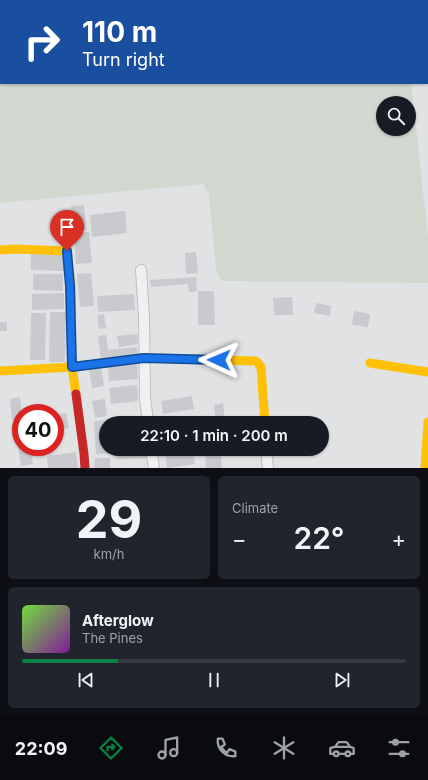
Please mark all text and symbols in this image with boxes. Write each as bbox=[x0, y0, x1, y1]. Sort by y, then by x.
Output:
text: 110 m bbox=[82, 15, 157, 49]
icon: right bbox=[16, 16, 68, 68]
text: Turn right bbox=[82, 49, 165, 70]
map controls bbox=[376, 96, 416, 136]
button: search bbox=[376, 96, 416, 136]
pin bbox=[50, 210, 84, 251]
icon: arrive bbox=[56, 216, 78, 238]
position arrow bbox=[198, 339, 240, 381]
speed limit sign: 40 bbox=[12, 404, 64, 456]
text: 22:10 · 1 min · 200 m bbox=[140, 426, 288, 445]
text: 29 bbox=[76, 488, 142, 551]
text: Climate bbox=[232, 500, 278, 516]
text: 22° bbox=[293, 520, 345, 556]
text: − bbox=[232, 526, 247, 552]
text: + bbox=[391, 526, 406, 552]
text: km/h bbox=[94, 546, 124, 562]
text: Afterglow bbox=[82, 611, 154, 630]
text: The Pines bbox=[82, 630, 143, 646]
icon: previous bbox=[75, 669, 97, 691]
icon: pause bbox=[203, 669, 225, 691]
icon: next bbox=[331, 669, 353, 691]
icon: directions bbox=[97, 734, 125, 762]
icon: music bbox=[155, 734, 183, 762]
icon: phone bbox=[212, 734, 240, 762]
icon: climate bbox=[270, 734, 298, 762]
icon: car bbox=[328, 734, 356, 762]
icon: filters bbox=[385, 734, 413, 762]
text: 22:09 bbox=[15, 738, 67, 759]

